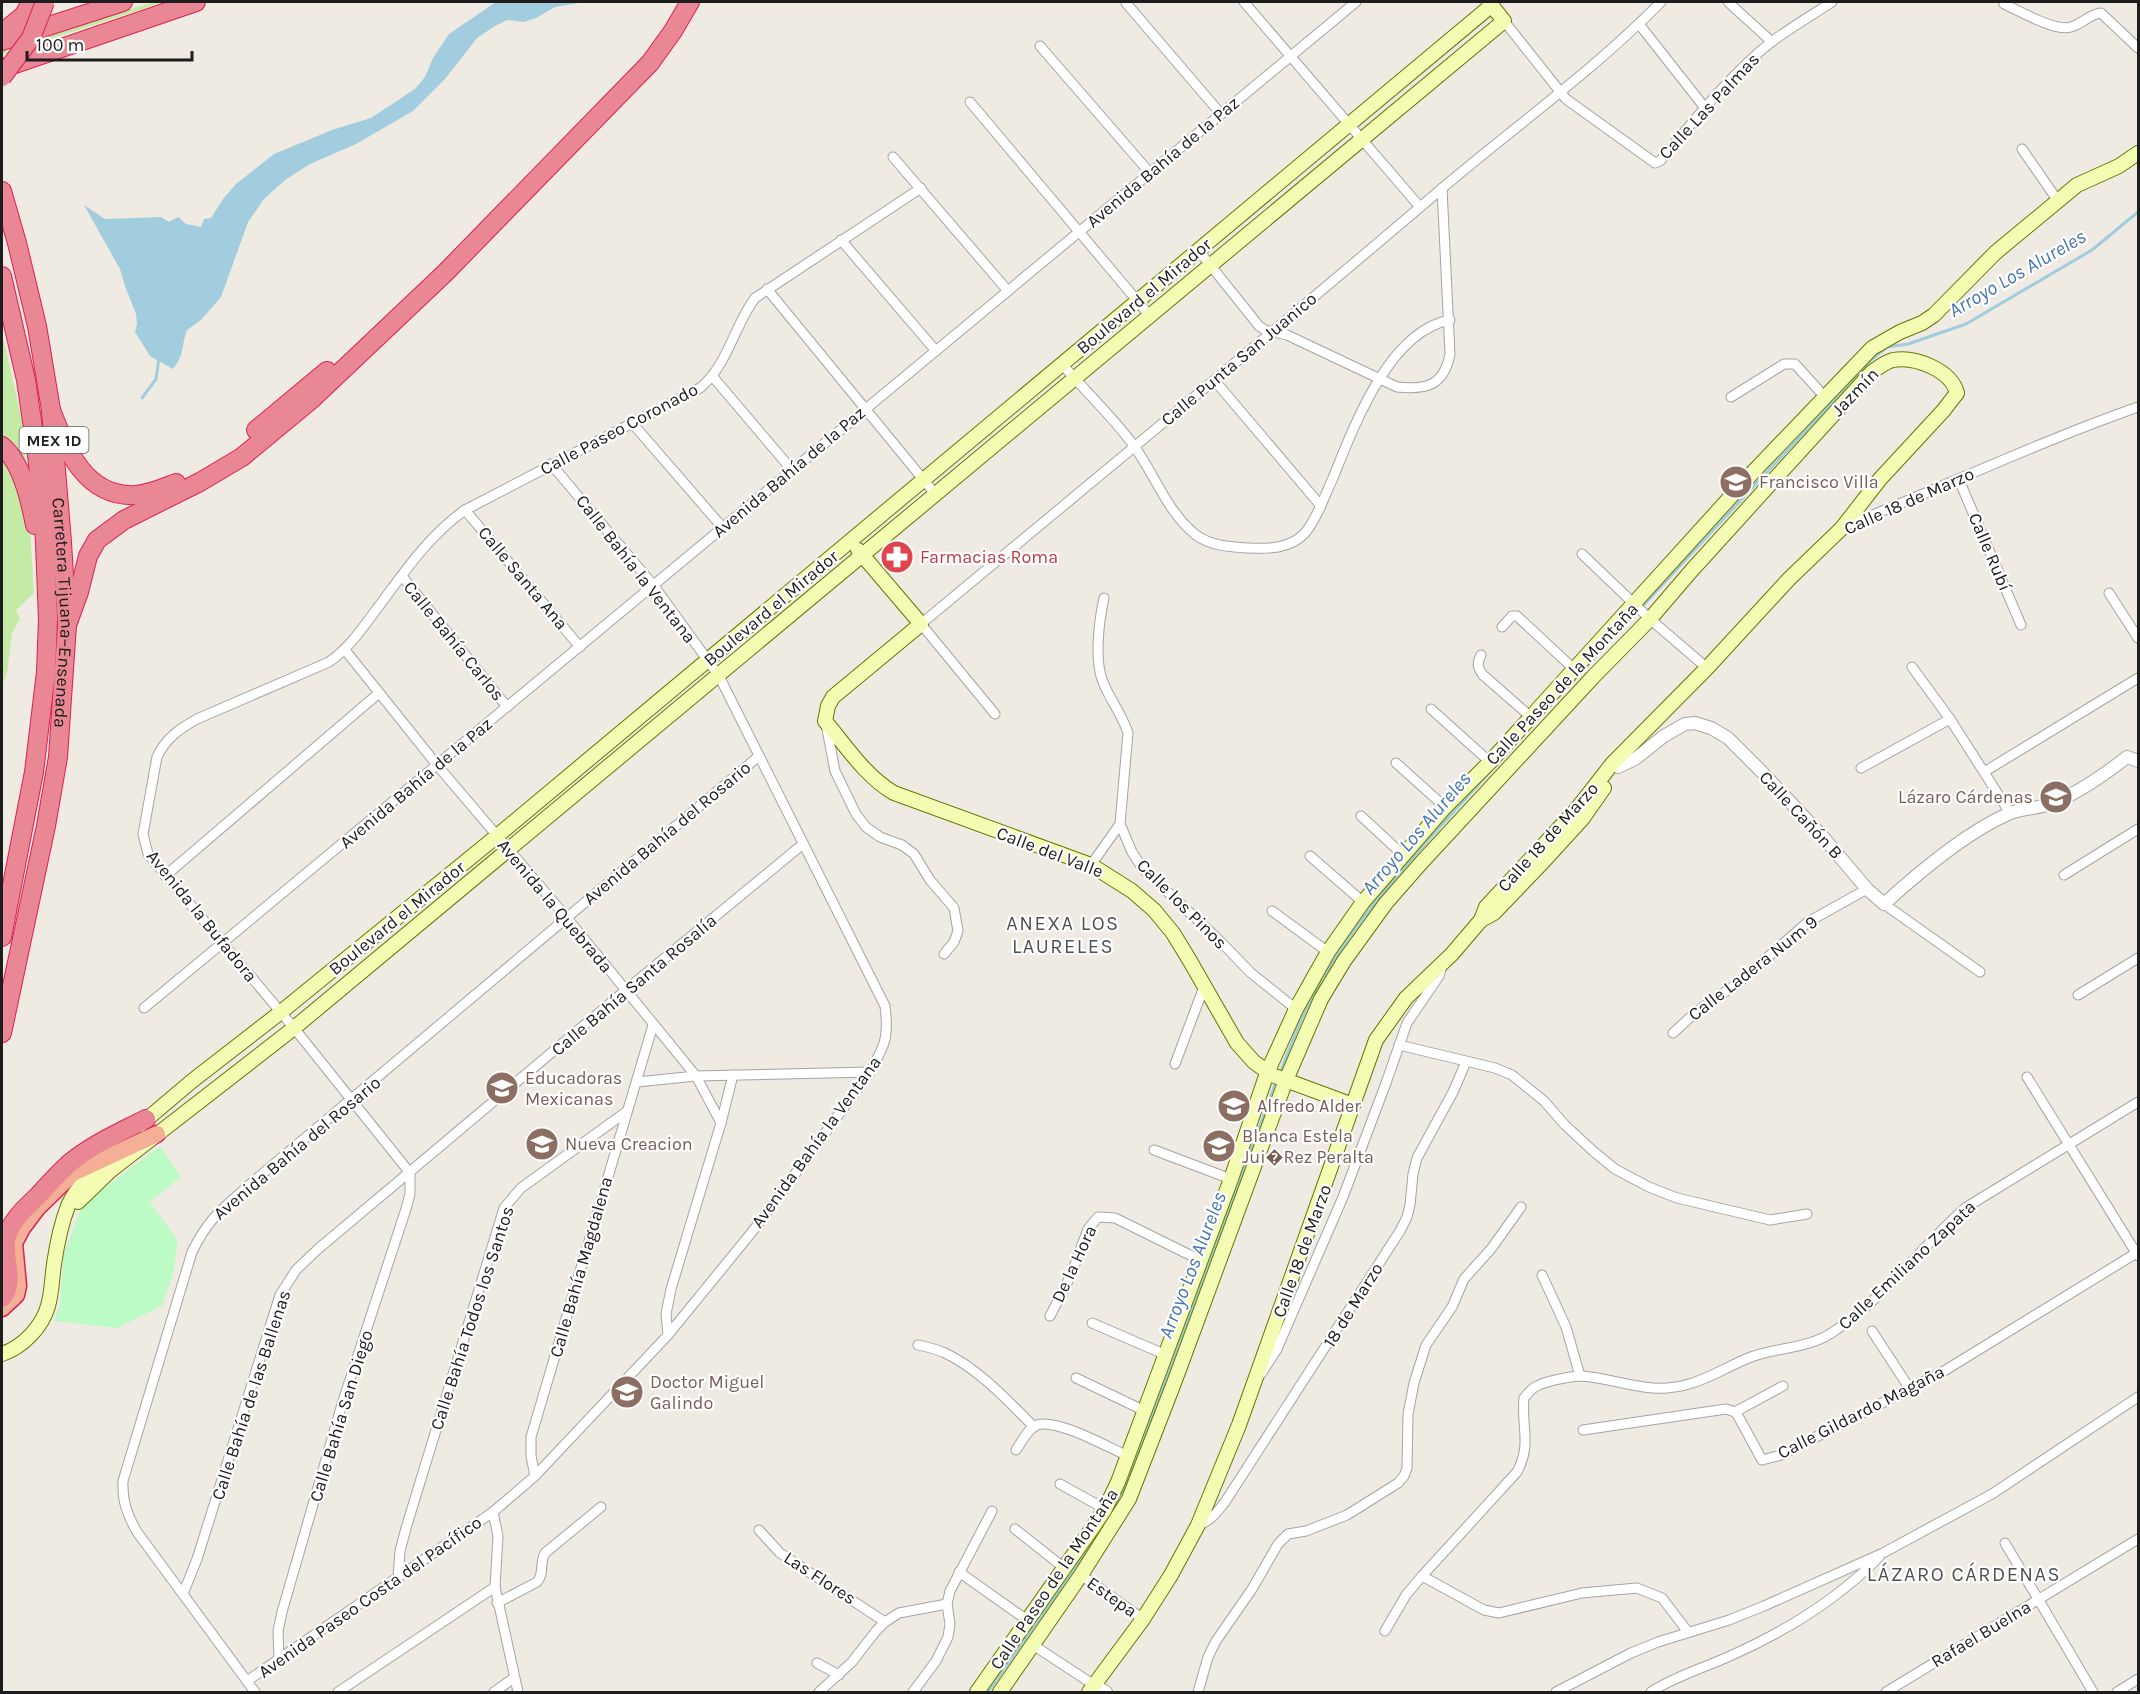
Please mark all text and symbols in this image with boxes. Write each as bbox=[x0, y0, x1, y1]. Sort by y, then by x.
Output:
scale bar bbox=[27, 24, 192, 62]
text: 100 m bbox=[36, 34, 84, 56]
street label: Calle Las Palmas bbox=[1654, 48, 1764, 164]
street label: Avenida Bahía de la Paz bbox=[1082, 92, 1244, 232]
water label: Arroyo Los Alureles bbox=[1944, 225, 2090, 322]
street label: Boulevard el Mirador bbox=[1072, 233, 1216, 359]
street label: Calle Punta San Juanico bbox=[1157, 287, 1321, 431]
street label: Jazmín bbox=[1827, 363, 1883, 421]
street label: Calle Paseo Coronado bbox=[536, 378, 702, 480]
street label: Avenida Bahía de la Paz bbox=[708, 402, 870, 542]
road number: MEX 1D bbox=[20, 427, 88, 453]
street label: Calle 18 de Marzo bbox=[1841, 462, 1977, 540]
school or university icon: Francisco Villa bbox=[1718, 464, 1754, 500]
place label: Francisco Villa bbox=[1759, 471, 1879, 493]
street label: Calle Bahía la Ventana bbox=[571, 490, 701, 648]
street label: Carretera Tijuana–Ensenada bbox=[47, 496, 78, 729]
street label: Calle Rubí bbox=[1964, 510, 2016, 595]
street label: Calle Santa Ana bbox=[473, 522, 573, 634]
pharmacy icon: Farmacias Roma bbox=[879, 539, 915, 575]
street label: Boulevard el Mirador bbox=[699, 545, 843, 671]
place label: Farmacias Roma bbox=[920, 546, 1058, 568]
street label: Calle Bahía Carlos bbox=[399, 577, 509, 705]
street label: Calle Paseo de la Montaña bbox=[1481, 598, 1643, 770]
street label: Avenida Bahía de la Paz bbox=[335, 713, 497, 853]
street label: Avenida Bahía del Rosario bbox=[579, 756, 755, 910]
street label: Calle Cañón B bbox=[1755, 766, 1847, 864]
water label: Arroyo Los Alureles bbox=[1357, 767, 1476, 899]
street label: Calle 18 de Marzo bbox=[1493, 778, 1603, 896]
school or university icon: Lázaro Cárdenas bbox=[2038, 779, 2074, 815]
place label: Lázaro Cárdenas bbox=[1898, 786, 2033, 808]
street label: Calle del Valle bbox=[994, 822, 1106, 882]
street label: Avenida la Quebrada bbox=[493, 835, 617, 977]
street label: Avenida la Bufadora bbox=[142, 845, 262, 987]
street label: Calle los Pinos bbox=[1132, 854, 1232, 954]
street label: Boulevard el Mirador bbox=[324, 856, 470, 980]
street label: Calle Bahía Santa Rosalía bbox=[547, 909, 721, 1061]
street label: Calle Ladera Num 9 bbox=[1684, 911, 1822, 1025]
district label: ANEXA LOS LAURELES bbox=[1006, 912, 1120, 958]
street label: Avenida Bahía la Ventana bbox=[746, 1052, 886, 1232]
place label: Educadoras Mexicanas bbox=[525, 1067, 622, 1110]
school or university icon: Educadoras Mexicanas bbox=[484, 1070, 520, 1106]
street label: Avenida Bahía del Rosario bbox=[209, 1071, 385, 1225]
school or university icon: Alfredo Alder bbox=[1216, 1088, 1252, 1124]
place label: Alfredo Alder bbox=[1257, 1095, 1361, 1117]
place label: Blanca Estela Jui�Rez Peralta bbox=[1242, 1125, 1374, 1168]
school or university icon: Nueva Creacion bbox=[524, 1126, 560, 1162]
school or university icon: Blanca Estela Jui�Rez Peralta bbox=[1201, 1128, 1237, 1164]
place label: Nueva Creacion bbox=[565, 1133, 693, 1155]
street label: Calle Bahía Magdalena bbox=[545, 1174, 617, 1360]
street label: Calle 18 de Marzo bbox=[1268, 1181, 1336, 1321]
water label: Arroyo Los Alureles bbox=[1154, 1189, 1231, 1342]
street label: Calle Emiliano Zapata bbox=[1834, 1196, 1980, 1334]
street label: Calle Bahía Todos los Santos bbox=[425, 1203, 519, 1433]
street label: De la Hora bbox=[1047, 1222, 1101, 1306]
street label: 18 de Marzo bbox=[1318, 1259, 1388, 1351]
street label: Calle Bahía de las Ballenas bbox=[207, 1287, 295, 1503]
street label: Calle Bahía San Diego bbox=[304, 1327, 378, 1505]
street label: Calle Gildardo Magaña bbox=[1774, 1360, 1948, 1464]
place label: Doctor Miguel Galindo bbox=[650, 1371, 764, 1414]
school or university icon: Doctor Miguel Galindo bbox=[609, 1374, 645, 1410]
street label: Calle Paseo de la Montaña bbox=[985, 1484, 1123, 1674]
street label: Avenida Paseo Costa del Pacífico bbox=[254, 1511, 486, 1683]
street label: Las Flores bbox=[780, 1547, 860, 1609]
district label: LÁZARO CÁRDENAS bbox=[1867, 1562, 2061, 1586]
street label: Estepa bbox=[1083, 1572, 1141, 1622]
street label: Rafael Buelna bbox=[1927, 1596, 2035, 1672]

